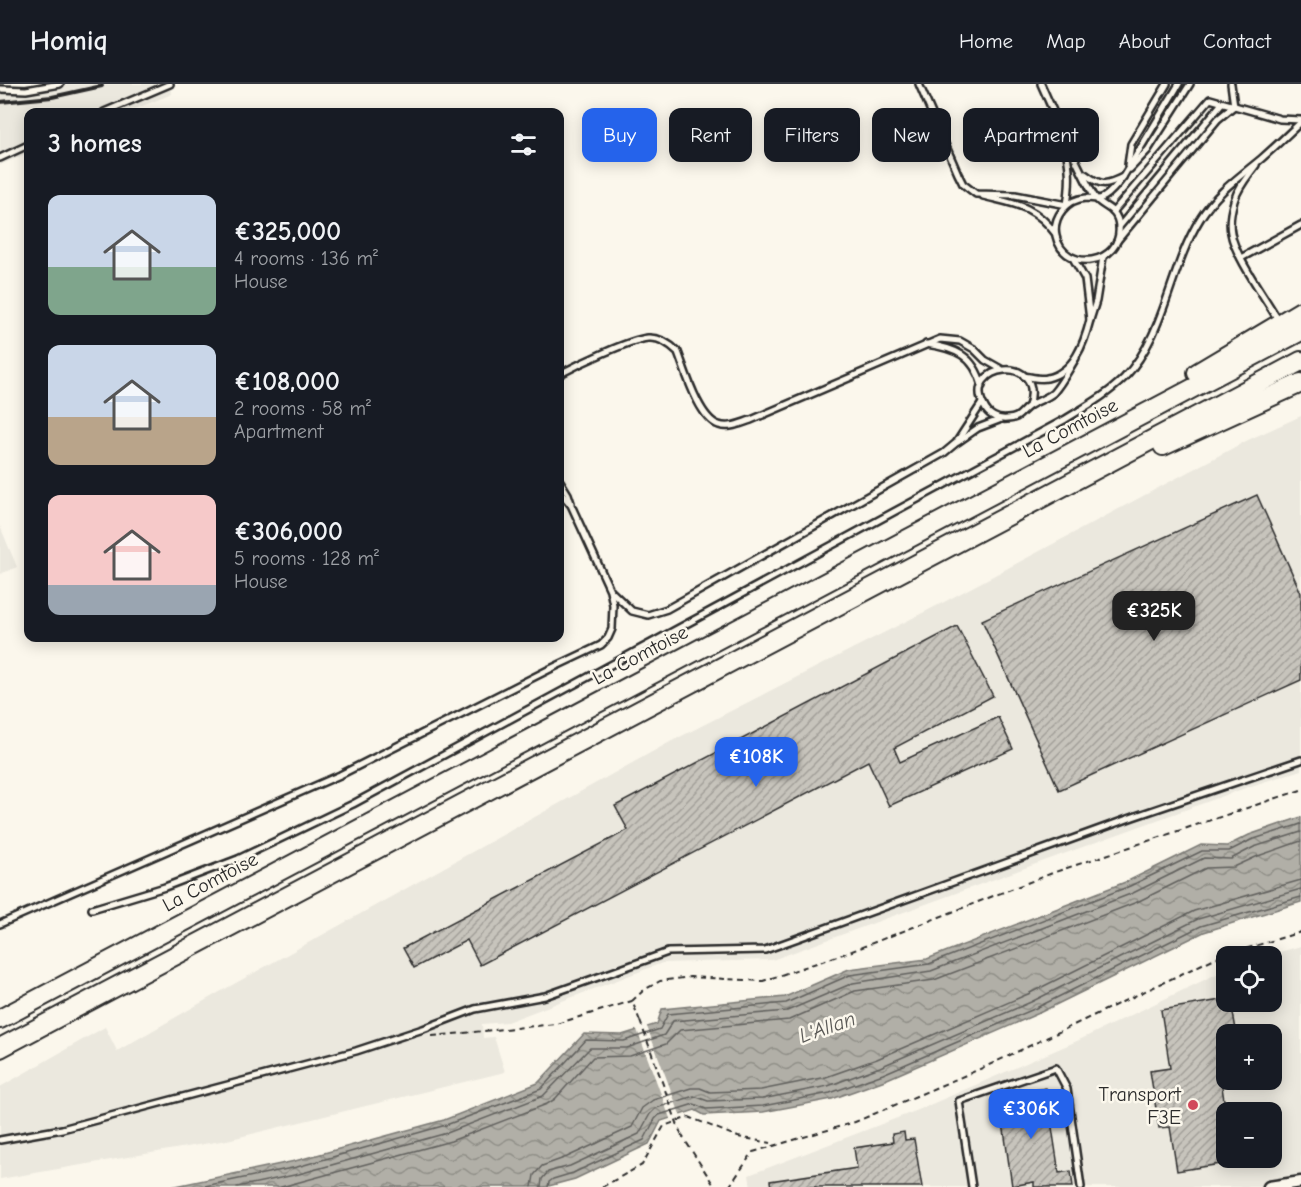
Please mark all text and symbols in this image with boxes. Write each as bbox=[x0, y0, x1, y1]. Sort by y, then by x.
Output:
text: Homiq bbox=[30, 25, 108, 57]
text: Home bbox=[959, 29, 1013, 53]
text: Map bbox=[1046, 29, 1086, 53]
text: About bbox=[1119, 29, 1170, 53]
text: Contact bbox=[1203, 29, 1271, 53]
chip: Buy bbox=[582, 108, 657, 162]
chip: Rent bbox=[669, 108, 752, 162]
chip: Filters bbox=[764, 108, 860, 162]
chip: New bbox=[872, 108, 951, 162]
chip: Apartment bbox=[963, 108, 1099, 162]
icon: filters bbox=[507, 128, 540, 161]
text: 3 homes bbox=[48, 129, 142, 159]
text: €325,000 bbox=[234, 217, 341, 247]
icon: home bbox=[96, 219, 168, 291]
text: 4 rooms · 136 m² bbox=[234, 247, 378, 270]
text: House bbox=[234, 270, 288, 293]
text: €108,000 bbox=[234, 367, 340, 397]
icon: home bbox=[96, 369, 168, 441]
street label: La Comtoise bbox=[1018, 393, 1122, 463]
text: 2 rooms · 58 m² bbox=[234, 397, 371, 420]
text: Apartment bbox=[234, 420, 324, 443]
text: €306,000 bbox=[234, 517, 343, 547]
icon: home bbox=[96, 519, 168, 591]
text: 5 rooms · 128 m² bbox=[234, 547, 379, 570]
text: House bbox=[234, 570, 288, 593]
pin: €325K bbox=[1112, 591, 1196, 642]
text: €325K bbox=[1126, 599, 1182, 622]
street label: La Comtoise bbox=[588, 620, 692, 690]
pin: €108K bbox=[714, 737, 798, 788]
text: €108K bbox=[729, 745, 783, 768]
street label: La Comtoise bbox=[158, 847, 262, 917]
map controls bbox=[1216, 946, 1282, 1168]
button: locate bbox=[1216, 946, 1282, 1012]
water label: L'Allan bbox=[796, 1006, 858, 1048]
button: + bbox=[1216, 1024, 1282, 1090]
place label: Transport F3E bbox=[1098, 1083, 1182, 1129]
pin: €306K bbox=[989, 1089, 1073, 1140]
text: €306K bbox=[1003, 1097, 1059, 1120]
marker: Transport F3E bbox=[1186, 1098, 1200, 1112]
button: − bbox=[1216, 1102, 1282, 1168]

